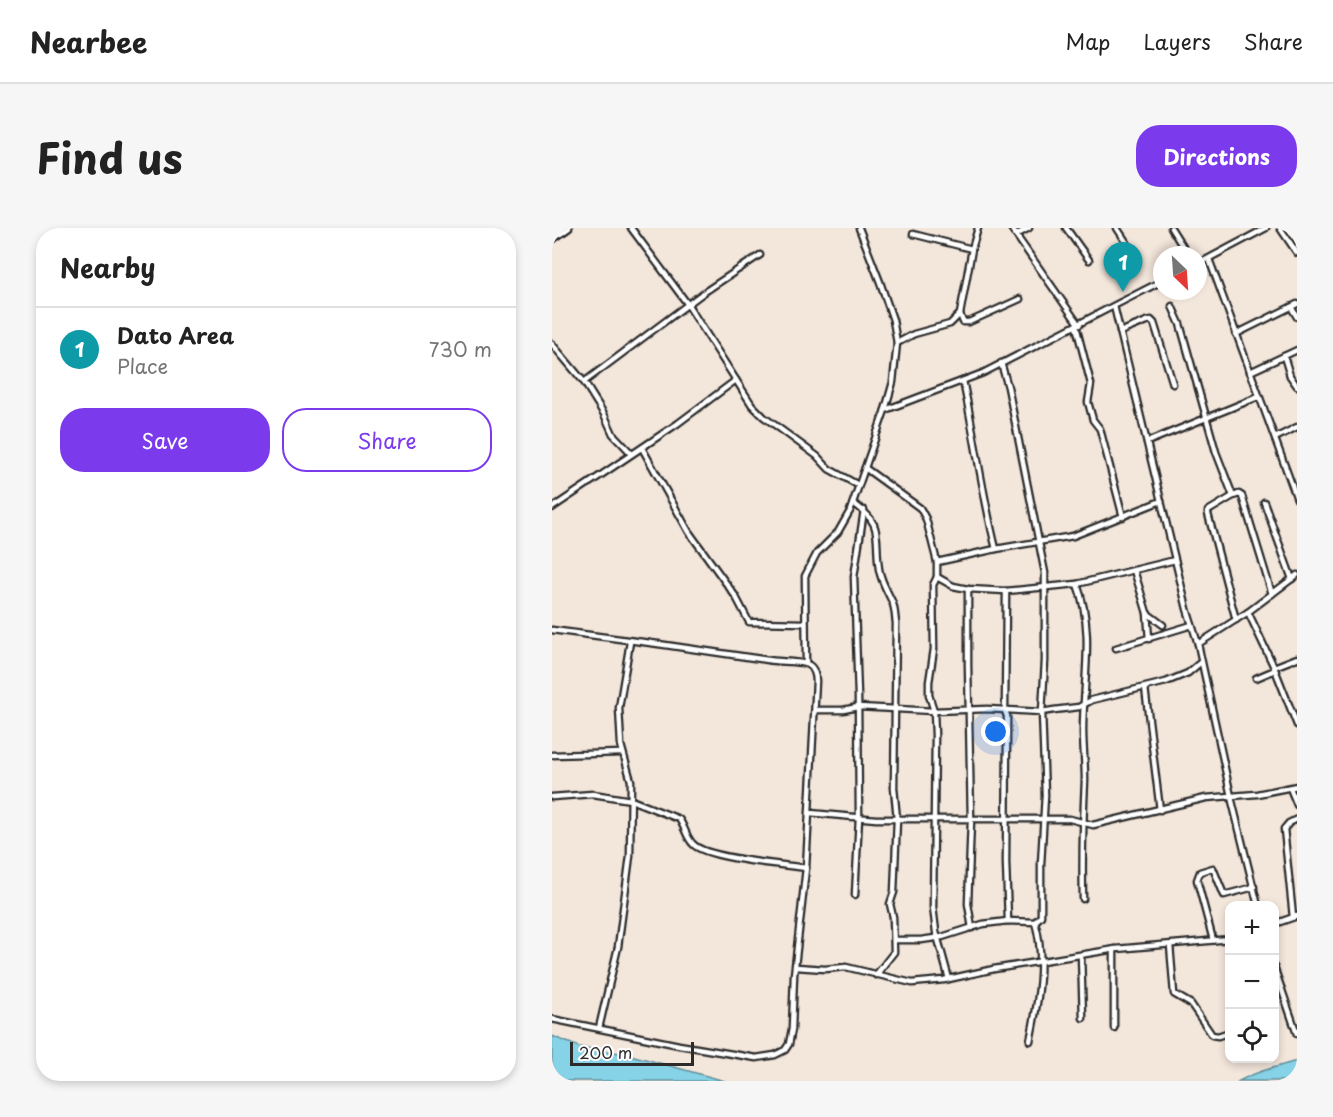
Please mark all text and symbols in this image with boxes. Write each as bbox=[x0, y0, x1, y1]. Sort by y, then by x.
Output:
text: Nearbee bbox=[30, 20, 147, 63]
text: Map bbox=[1066, 25, 1110, 57]
text: Layers bbox=[1143, 25, 1211, 57]
text: Share bbox=[1244, 25, 1303, 57]
text: Find us bbox=[36, 125, 183, 188]
button: Directions bbox=[1136, 125, 1297, 187]
pin: 1 bbox=[1104, 242, 1142, 292]
north arrow bbox=[1153, 246, 1207, 300]
text: Nearby bbox=[60, 248, 155, 287]
text: Dato Area bbox=[117, 318, 234, 351]
text: 1 bbox=[75, 334, 84, 364]
text: 730 m bbox=[429, 334, 492, 364]
text: Place bbox=[117, 351, 168, 381]
button: Save bbox=[60, 408, 270, 472]
button: Share bbox=[282, 408, 492, 472]
your location bbox=[981, 717, 1010, 746]
map controls bbox=[1225, 901, 1279, 1063]
button: + bbox=[1225, 901, 1279, 955]
button: − bbox=[1225, 955, 1279, 1009]
button: locate bbox=[1225, 1009, 1279, 1063]
scale bar bbox=[570, 1039, 694, 1066]
text: 200 m bbox=[579, 1040, 632, 1064]

